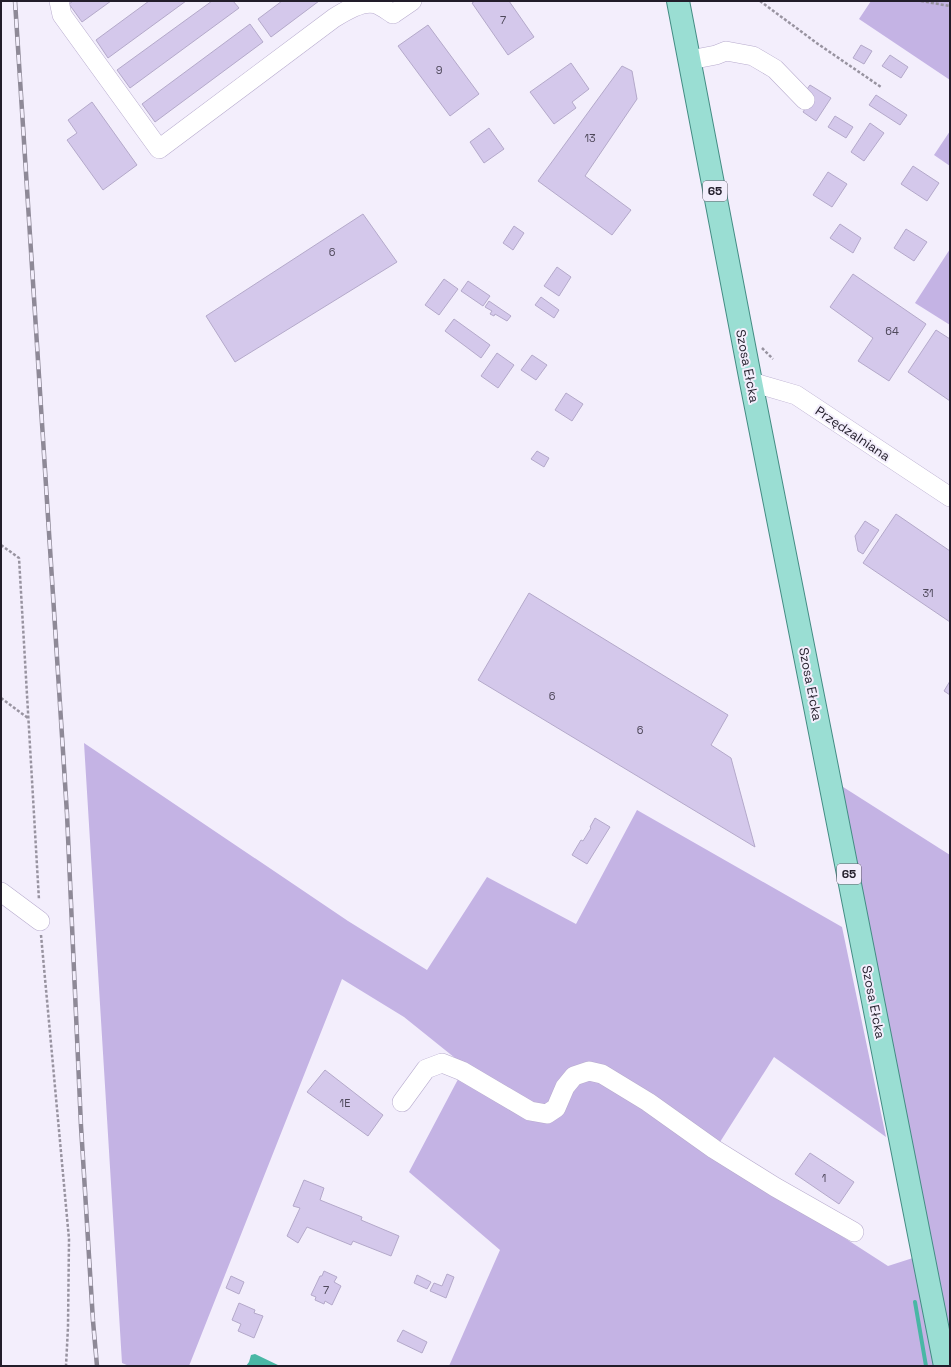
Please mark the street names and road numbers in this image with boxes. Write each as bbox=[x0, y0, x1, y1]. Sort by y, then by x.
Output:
road number: 65 bbox=[703, 181, 727, 201]
street label: Szosa Ełcka bbox=[732, 328, 763, 405]
street label: Przędzalniana bbox=[812, 402, 894, 465]
street label: Szosa Ełcka bbox=[795, 646, 826, 723]
road number: 65 bbox=[837, 864, 861, 884]
street label: Szosa Ełcka bbox=[858, 964, 889, 1041]

